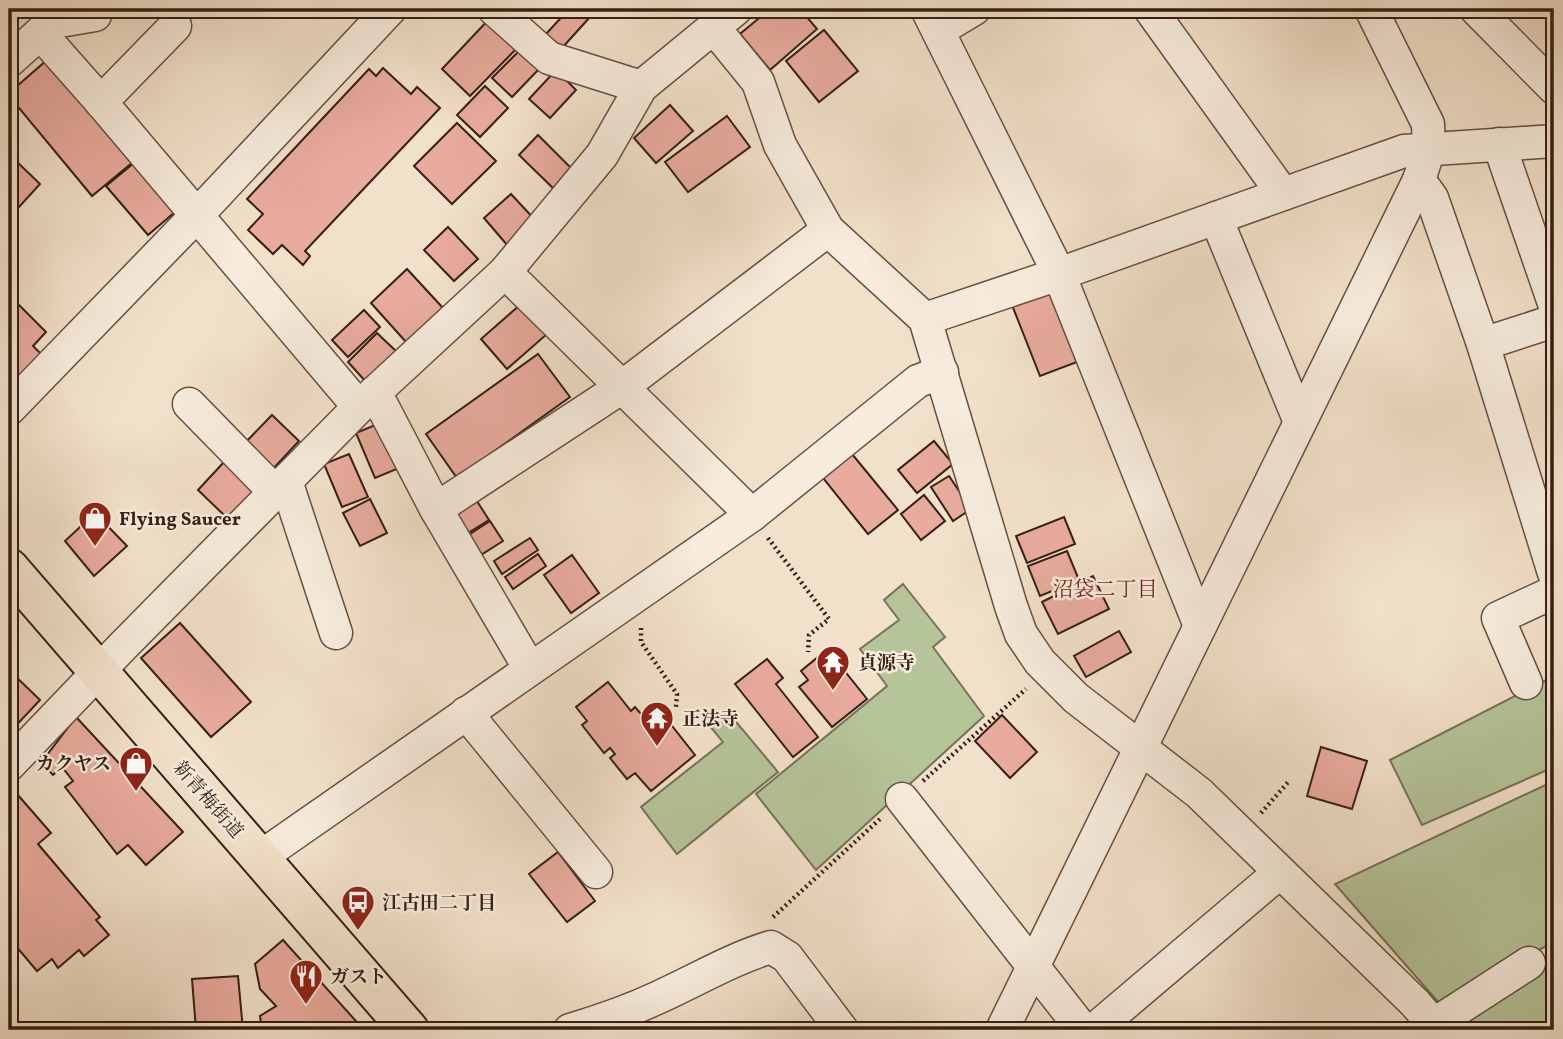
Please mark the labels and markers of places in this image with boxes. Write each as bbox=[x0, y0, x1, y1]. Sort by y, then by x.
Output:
shop icon: Flying Saucer bbox=[76, 499, 114, 548]
place label: Flying Saucer bbox=[119, 507, 241, 533]
temple icon: 貞源寺 bbox=[814, 643, 852, 692]
place label: 貞源寺 bbox=[858, 651, 915, 677]
temple icon: 正法寺 bbox=[638, 699, 676, 748]
place label: 正法寺 bbox=[682, 707, 739, 733]
shop icon: カクヤス bbox=[117, 744, 155, 793]
place label: カクヤス bbox=[35, 752, 111, 778]
bus stop icon: 江古田二丁目 bbox=[339, 883, 377, 932]
place label: 江古田二丁目 bbox=[382, 891, 496, 917]
restaurant icon: ガスト bbox=[287, 957, 325, 1006]
place label: ガスト bbox=[330, 965, 387, 991]

